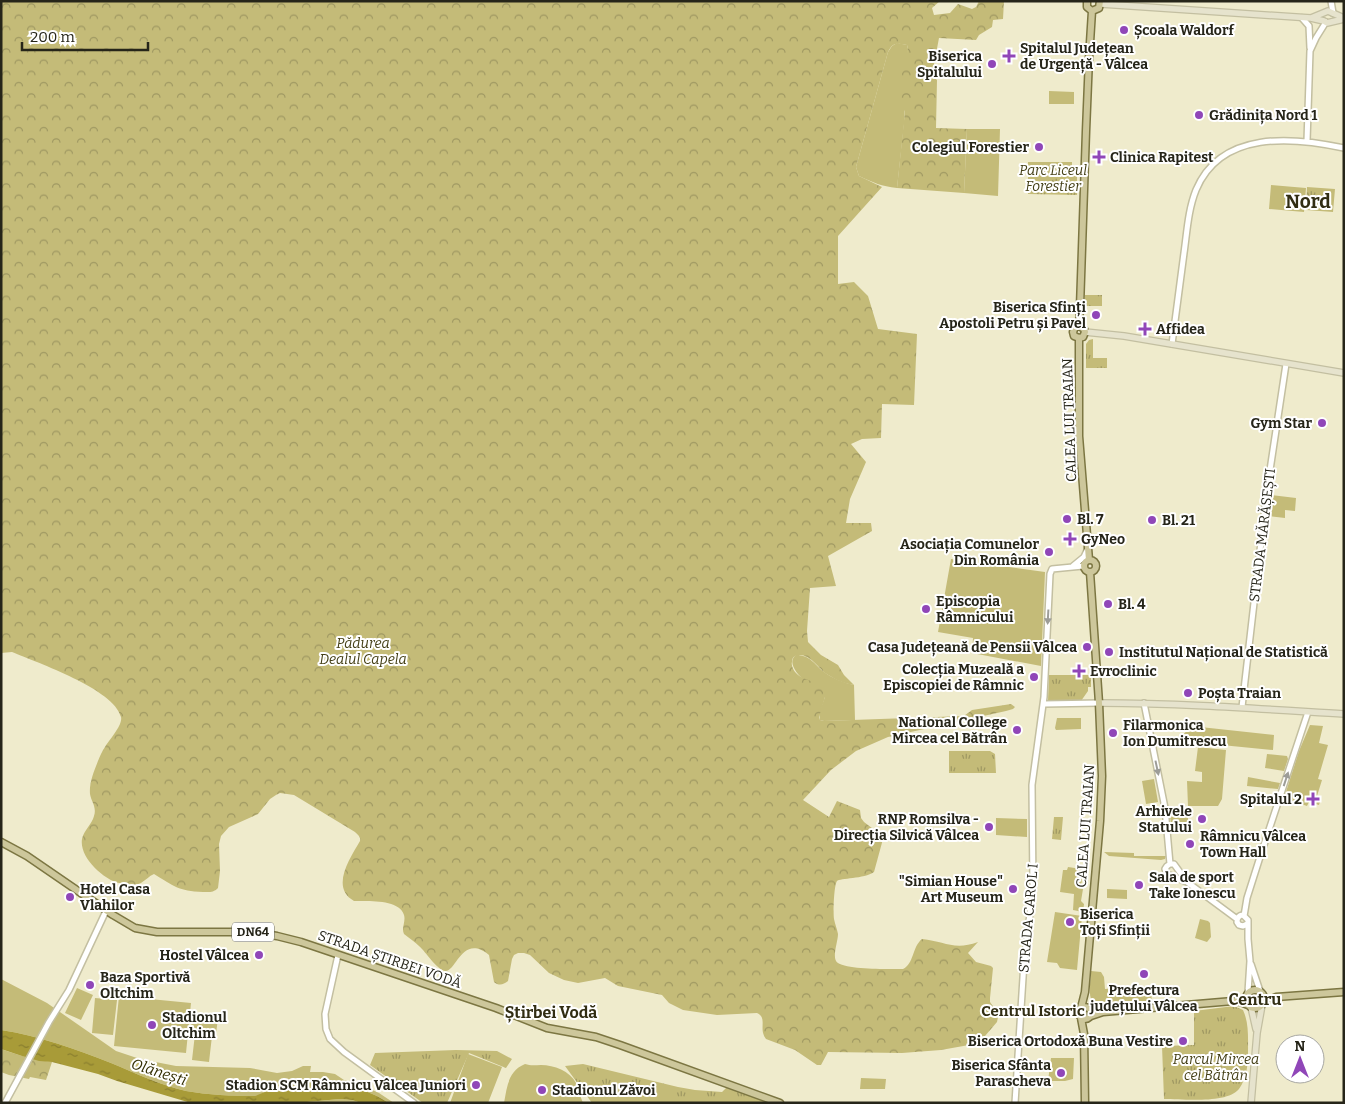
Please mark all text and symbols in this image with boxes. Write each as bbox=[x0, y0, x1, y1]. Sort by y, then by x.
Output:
scale bar bbox=[22, 20, 149, 52]
place label: Școala Waldorf bbox=[1134, 22, 1234, 40]
marker: Școala Waldorf bbox=[1118, 24, 1130, 36]
text: 200 m bbox=[30, 28, 75, 46]
place label: Spitalul Județean de Urgență - Vâlcea bbox=[1020, 40, 1148, 74]
place label: Biserica Spitalului bbox=[917, 48, 983, 81]
marker: Spitalul Județean de Urgență - Vâlcea bbox=[1002, 49, 1016, 63]
marker: Biserica Spitalului bbox=[986, 58, 998, 70]
place label: Grădinița Nord 1 bbox=[1209, 107, 1317, 125]
marker: Grădinița Nord 1 bbox=[1193, 109, 1205, 121]
place label: Colegiul Forestier bbox=[912, 139, 1029, 156]
marker: Colegiul Forestier bbox=[1033, 141, 1045, 153]
place label: Clinica Rapitest bbox=[1110, 149, 1214, 166]
marker: Clinica Rapitest bbox=[1092, 150, 1106, 164]
park label: Parc Liceul Forestier bbox=[1019, 162, 1087, 195]
district label: Nord bbox=[1285, 190, 1331, 213]
place label: Biserica Sfinți Apostoli Petru și Pavel bbox=[939, 299, 1087, 333]
marker: Biserica Sfinți Apostoli Petru și Pavel bbox=[1090, 309, 1102, 321]
place label: Affidea bbox=[1156, 321, 1205, 338]
marker: Affidea bbox=[1138, 322, 1152, 336]
street label: CALEA LUI TRAIAN bbox=[1059, 358, 1080, 482]
place label: Gym Star bbox=[1250, 415, 1312, 432]
marker: Gym Star bbox=[1316, 417, 1328, 429]
street label: STRADA MĂRĂȘEȘTI bbox=[1245, 467, 1280, 603]
place label: Bl. 7 bbox=[1077, 511, 1104, 528]
place label: Bl. 21 bbox=[1162, 512, 1195, 529]
marker: Bl. 7 bbox=[1061, 513, 1073, 525]
marker: Bl. 21 bbox=[1146, 514, 1158, 526]
place label: GyNeo bbox=[1081, 531, 1125, 548]
marker: GyNeo bbox=[1063, 532, 1077, 546]
place label: Asociația Comunelor Din România bbox=[900, 536, 1039, 569]
marker: Asociația Comunelor Din România bbox=[1043, 546, 1055, 558]
place label: Episcopia Râmnicului bbox=[936, 593, 1014, 626]
place label: Bl. 4 bbox=[1118, 596, 1146, 613]
marker: Bl. 4 bbox=[1102, 598, 1114, 610]
marker: Episcopia Râmnicului bbox=[920, 603, 932, 615]
one-way arrow bbox=[1044, 609, 1052, 625]
park label: Pădurea Dealul Capela bbox=[319, 635, 407, 668]
place label: Casa Județeană de Pensii Vâlcea bbox=[868, 639, 1077, 657]
marker: Casa Județeană de Pensii Vâlcea bbox=[1081, 641, 1093, 653]
place label: Institutul Național de Statistică bbox=[1119, 644, 1328, 662]
marker: Institutul Național de Statistică bbox=[1103, 646, 1115, 658]
place label: Colecția Muzeală a Episcopiei de Râmnic bbox=[883, 661, 1024, 694]
place label: Evroclinic bbox=[1090, 663, 1157, 680]
marker: Evroclinic bbox=[1072, 664, 1086, 678]
marker: Colecția Muzeală a Episcopiei de Râmnic bbox=[1028, 671, 1040, 683]
place label: Poșta Traian bbox=[1198, 685, 1281, 703]
marker: Poșta Traian bbox=[1182, 687, 1194, 699]
place label: National College Mircea cel Bătrân bbox=[892, 714, 1007, 747]
place label: Filarmonica Ion Dumitrescu bbox=[1123, 717, 1227, 750]
marker: National College Mircea cel Bătrân bbox=[1011, 724, 1023, 736]
marker: Filarmonica Ion Dumitrescu bbox=[1107, 727, 1119, 739]
one-way arrow bbox=[1153, 761, 1161, 777]
street label: CALEA LUI TRAIAN bbox=[1073, 764, 1098, 888]
one-way arrow bbox=[1283, 771, 1290, 786]
place label: Spitalul 2 bbox=[1240, 791, 1302, 808]
marker: Spitalul 2 bbox=[1306, 792, 1320, 806]
place label: Arhivele Statului bbox=[1136, 803, 1193, 836]
place label: RNP Romsilva - Direcția Silvică Vâlcea bbox=[834, 811, 979, 845]
marker: Arhivele Statului bbox=[1196, 813, 1208, 825]
marker: RNP Romsilva - Direcția Silvică Vâlcea bbox=[983, 821, 995, 833]
place label: Râmnicu Vâlcea Town Hall bbox=[1200, 828, 1306, 861]
marker: Râmnicu Vâlcea Town Hall bbox=[1184, 838, 1196, 850]
street label: STRADA CAROL I bbox=[1015, 863, 1042, 973]
place label: Sala de sport Take Ionescu bbox=[1149, 869, 1236, 902]
place label: "Simian House" Art Museum bbox=[899, 873, 1004, 906]
marker: Sala de sport Take Ionescu bbox=[1133, 879, 1145, 891]
place label: Hotel Casa Vlahilor bbox=[80, 881, 150, 914]
marker: "Simian House" Art Museum bbox=[1007, 883, 1019, 895]
marker: Hotel Casa Vlahilor bbox=[64, 891, 76, 903]
place label: Biserica Toți Sfinții bbox=[1080, 906, 1150, 940]
marker: Biserica Toți Sfinții bbox=[1064, 916, 1076, 928]
road number: DN64 bbox=[232, 922, 274, 942]
street label: STRADA ȘTIRBEI VODĂ bbox=[315, 926, 464, 993]
place label: Hostel Vâlcea bbox=[160, 947, 249, 964]
marker: Hostel Vâlcea bbox=[253, 949, 265, 961]
marker: Prefectura județului Vâlcea bbox=[1138, 968, 1150, 980]
place label: Baza Sportivă Oltchim bbox=[100, 969, 191, 1002]
marker: Baza Sportivă Oltchim bbox=[84, 979, 96, 991]
place label: Prefectura județului Vâlcea bbox=[1089, 982, 1198, 1016]
district label: Centru bbox=[1229, 990, 1281, 1009]
district label: Centrul Istoric bbox=[981, 1002, 1085, 1020]
district label: Știrbei Vodă bbox=[505, 1003, 597, 1023]
place label: Stadionul Oltchim bbox=[162, 1009, 227, 1042]
marker: Stadionul Oltchim bbox=[146, 1019, 158, 1031]
place label: Biserica Ortodoxă Buna Vestire bbox=[968, 1033, 1173, 1050]
north arrow bbox=[1275, 1034, 1325, 1084]
marker: Biserica Ortodoxă Buna Vestire bbox=[1177, 1035, 1189, 1047]
text: N bbox=[1295, 1038, 1306, 1055]
park label: Parcul Mircea cel Bătrân bbox=[1173, 1051, 1259, 1084]
water label: Olănești bbox=[129, 1055, 189, 1090]
place label: Biserica Sfânta Parascheva bbox=[951, 1057, 1051, 1090]
marker: Biserica Sfânta Parascheva bbox=[1055, 1067, 1067, 1079]
place label: Stadion SCM Râmnicu Vâlcea Juniori bbox=[225, 1077, 467, 1094]
marker: Stadion SCM Râmnicu Vâlcea Juniori bbox=[470, 1079, 482, 1091]
place label: Stadionul Zăvoi bbox=[552, 1082, 656, 1099]
marker: Stadionul Zăvoi bbox=[536, 1084, 548, 1096]

